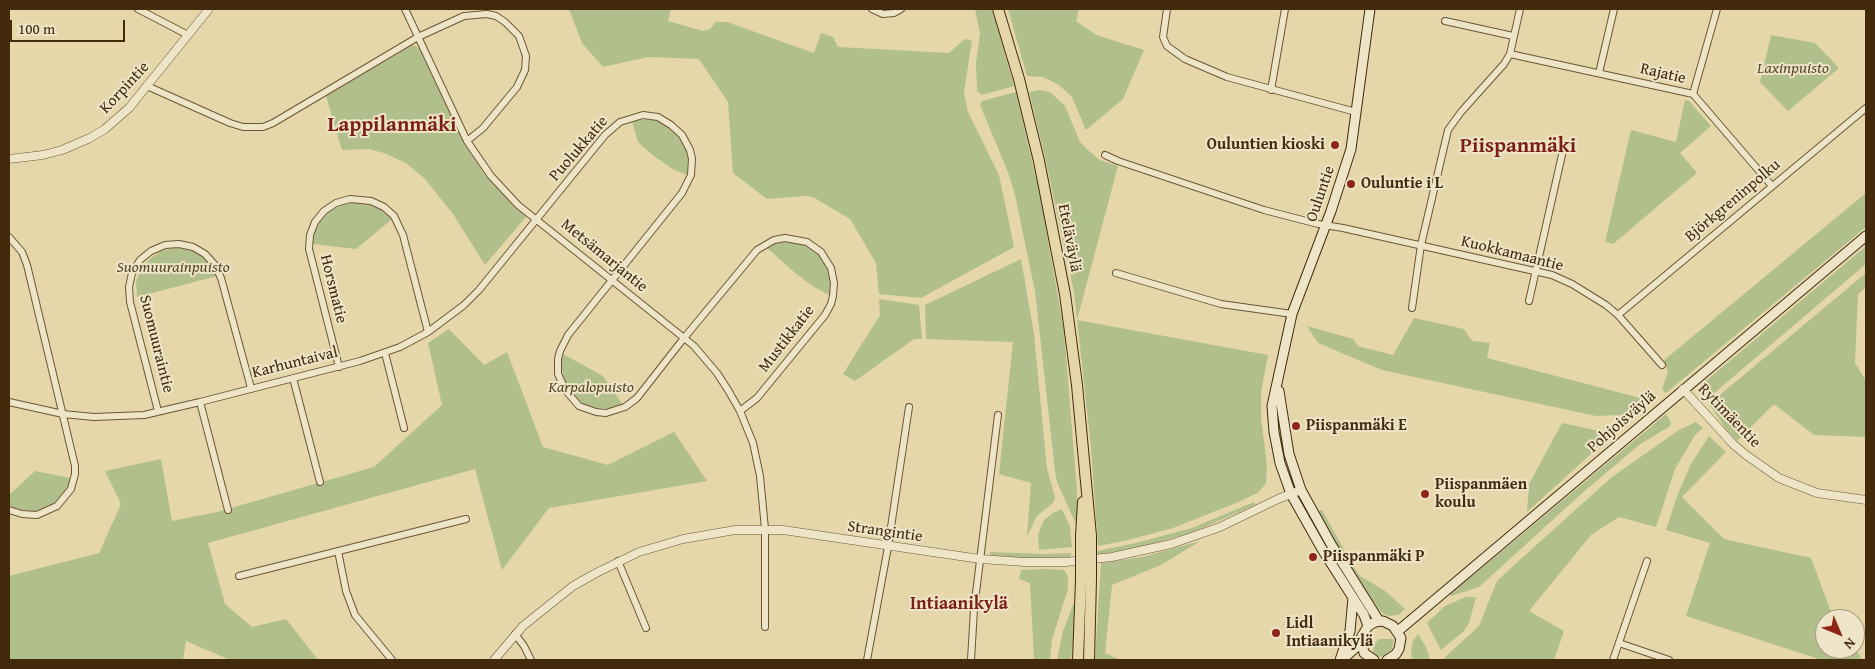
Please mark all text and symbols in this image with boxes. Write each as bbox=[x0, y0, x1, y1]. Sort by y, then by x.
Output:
scale bar bbox=[12, 10, 128, 42]
text: 100 m bbox=[18, 18, 55, 39]
street label: Korpintie bbox=[96, 58, 154, 118]
street label: Rajatie bbox=[1638, 59, 1688, 89]
park label: Laxinpuisto bbox=[1757, 59, 1829, 79]
district label: Lappilanmäki bbox=[328, 113, 456, 139]
street label: Puolukkatie bbox=[546, 113, 612, 185]
district label: Piispanmäki bbox=[1460, 134, 1576, 160]
place label: Ouluntien kioski bbox=[1207, 135, 1325, 155]
marker: Ouluntien kioski bbox=[1329, 139, 1341, 151]
street label: Björkgreninpolku bbox=[1681, 156, 1785, 246]
street label: Ouluntie bbox=[1302, 163, 1340, 225]
place label: Ouluntie i L bbox=[1361, 174, 1443, 194]
marker: Ouluntie i L bbox=[1345, 178, 1357, 190]
street label: Eteläväylä bbox=[1053, 202, 1085, 274]
street label: Metsämarjantie bbox=[557, 215, 651, 297]
street label: Kuokkamaantie bbox=[1459, 232, 1565, 276]
street label: Horsmatie bbox=[315, 253, 351, 325]
park label: Suomuurainpuisto bbox=[116, 258, 230, 278]
street label: Suomuuraintie bbox=[135, 293, 177, 395]
street label: Mustikkatie bbox=[755, 302, 819, 376]
street label: Karhuntaival bbox=[250, 343, 340, 383]
park label: Karpalopuisto bbox=[548, 378, 634, 398]
street label: Rytimäentie bbox=[1694, 380, 1764, 452]
street label: Pohjoisväylä bbox=[1584, 387, 1660, 457]
place label: Piispanmäki E bbox=[1306, 416, 1407, 436]
marker: Piispanmäki E bbox=[1290, 420, 1302, 432]
place label: Piispanmäen koulu bbox=[1435, 475, 1527, 513]
marker: Piispanmäen koulu bbox=[1419, 488, 1431, 500]
street label: Strangintie bbox=[846, 517, 924, 547]
place label: Piispanmäki P bbox=[1323, 547, 1425, 567]
marker: Piispanmäki P bbox=[1307, 551, 1319, 563]
district label: Intiaanikylä bbox=[910, 593, 1008, 615]
north arrow bbox=[1815, 609, 1865, 659]
place label: Lidl Intiaanikylä bbox=[1286, 614, 1373, 652]
marker: Lidl Intiaanikylä bbox=[1270, 627, 1282, 639]
text: N bbox=[1840, 634, 1860, 654]

